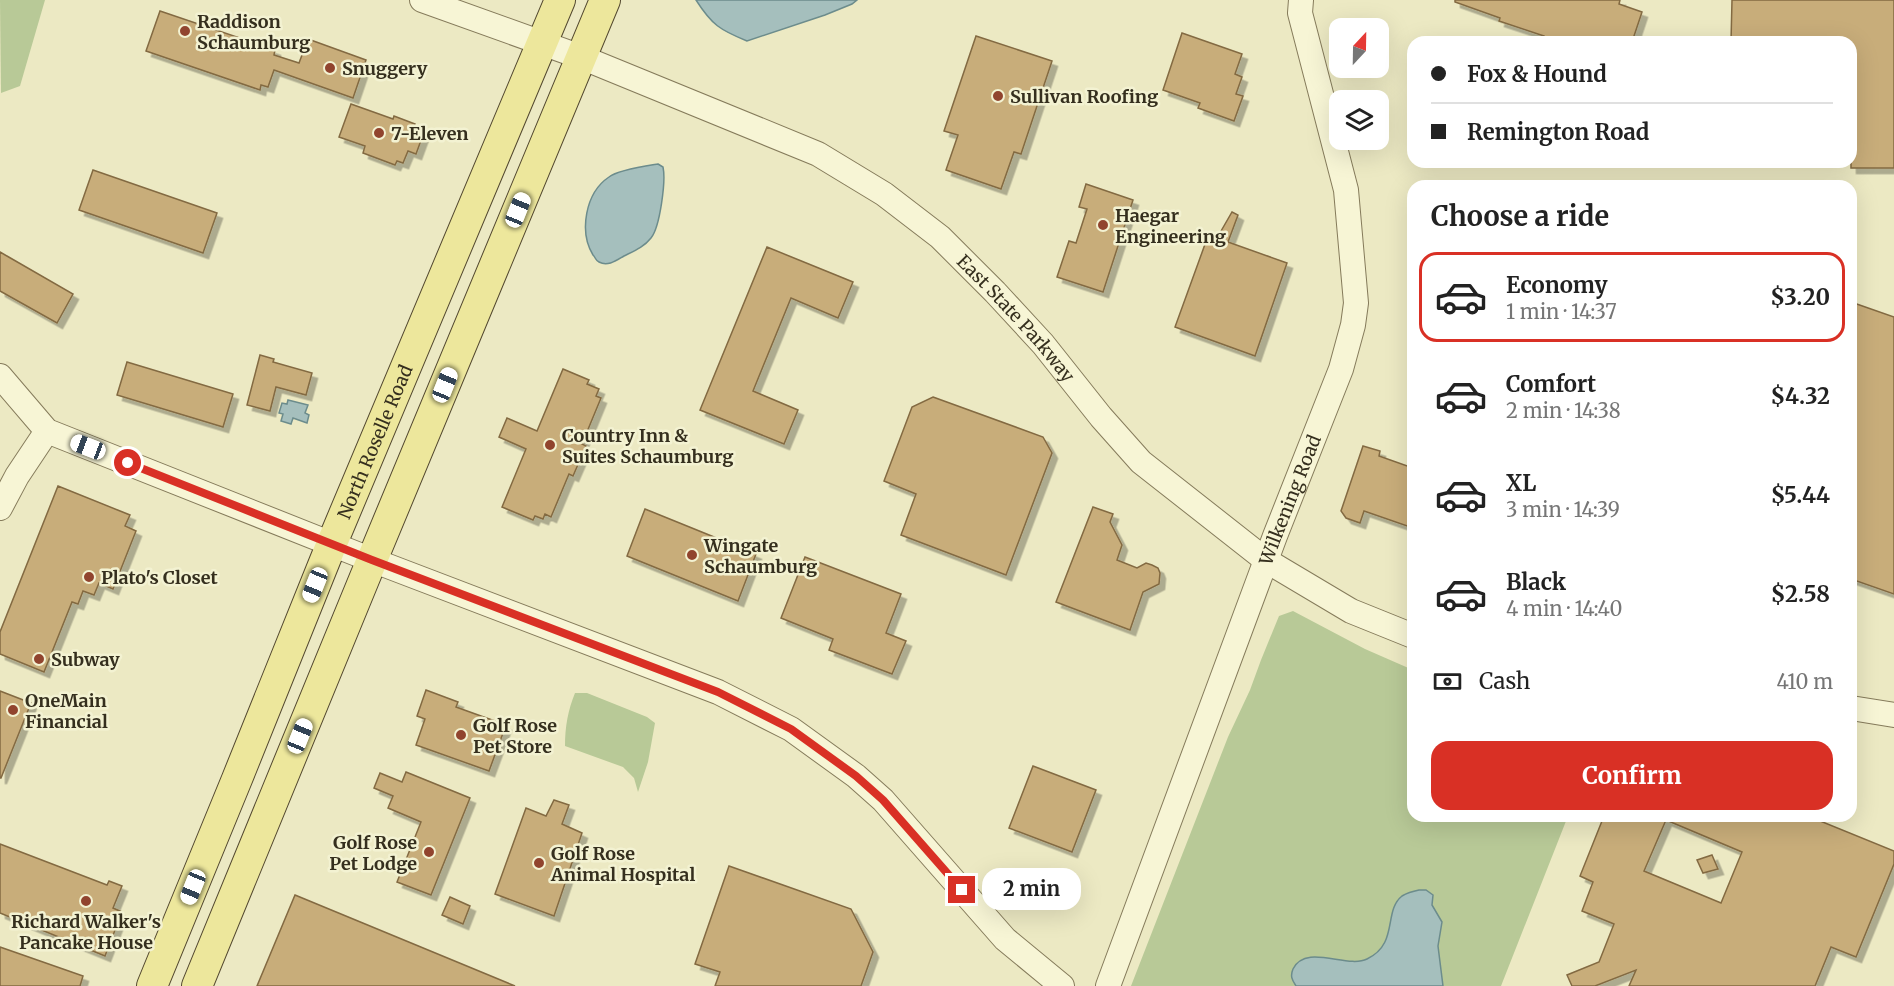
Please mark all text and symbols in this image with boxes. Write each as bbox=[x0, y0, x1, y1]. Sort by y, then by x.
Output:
place label: Raddison Schaumburg bbox=[197, 10, 310, 54]
north arrow bbox=[1329, 18, 1389, 78]
map controls bbox=[1329, 18, 1389, 150]
marker: Raddison Schaumburg bbox=[178, 24, 192, 38]
place label: Snuggery bbox=[342, 57, 428, 80]
text: Fox & Hound bbox=[1467, 60, 1607, 88]
marker: Snuggery bbox=[323, 61, 337, 75]
place label: Sullivan Roofing bbox=[1010, 85, 1158, 108]
marker: Sullivan Roofing bbox=[991, 89, 1005, 103]
button: layers bbox=[1329, 90, 1389, 150]
text: Remington Road bbox=[1467, 118, 1649, 146]
place label: 7-Eleven bbox=[391, 122, 469, 145]
marker: 7-Eleven bbox=[372, 126, 386, 140]
car bbox=[503, 190, 533, 230]
text: Choose a ride bbox=[1431, 199, 1609, 233]
place label: Haegar Engineering bbox=[1115, 204, 1226, 248]
marker: Haegar Engineering bbox=[1096, 218, 1110, 232]
street label: East State Parkway bbox=[952, 249, 1080, 387]
icon: car bbox=[1434, 270, 1488, 324]
text: Economy bbox=[1506, 271, 1607, 299]
text: $3.20 bbox=[1770, 283, 1830, 311]
text: 1 min · 14:37 bbox=[1506, 299, 1617, 324]
street label: North Roselle Road bbox=[332, 361, 417, 522]
car bbox=[430, 365, 460, 405]
icon: car bbox=[1434, 369, 1488, 423]
text: Comfort bbox=[1506, 370, 1596, 398]
text: $4.32 bbox=[1771, 382, 1830, 410]
text: 2 min · 14:38 bbox=[1506, 398, 1621, 423]
place label: Country Inn & Suites Schaumburg bbox=[562, 424, 734, 468]
street label: Wilkening Road bbox=[1253, 431, 1325, 569]
car bbox=[68, 432, 108, 462]
marker: Country Inn & Suites Schaumburg bbox=[543, 438, 557, 452]
route start bbox=[114, 449, 141, 476]
icon: car bbox=[1434, 468, 1488, 522]
text: XL bbox=[1506, 469, 1536, 497]
text: $5.44 bbox=[1771, 481, 1830, 509]
text: 3 min · 14:39 bbox=[1506, 497, 1620, 522]
place label: Wingate Schaumburg bbox=[703, 534, 817, 578]
marker: Wingate Schaumburg bbox=[685, 548, 699, 562]
car bbox=[300, 565, 330, 605]
place label: Plato's Closet bbox=[101, 566, 219, 589]
icon: car bbox=[1434, 567, 1488, 621]
text: Black bbox=[1506, 568, 1566, 596]
marker: Plato's Closet bbox=[82, 570, 96, 584]
text: $2.58 bbox=[1771, 580, 1830, 608]
text: 4 min · 14:40 bbox=[1506, 596, 1623, 621]
place label: Subway bbox=[51, 648, 120, 671]
marker: Subway bbox=[32, 652, 46, 666]
icon: cash bbox=[1431, 665, 1464, 698]
text: Cash bbox=[1479, 667, 1530, 695]
text: 410 m bbox=[1776, 669, 1833, 694]
place label: OneMain Financial bbox=[25, 689, 108, 733]
marker: OneMain Financial bbox=[6, 703, 20, 717]
place label: Golf Rose Pet Store bbox=[473, 714, 557, 758]
car bbox=[285, 716, 315, 756]
marker: Golf Rose Pet Store bbox=[454, 728, 468, 742]
button: Confirm bbox=[1431, 741, 1833, 810]
place label: Golf Rose Pet Lodge bbox=[329, 831, 417, 875]
place label: Golf Rose Animal Hospital bbox=[550, 842, 695, 886]
marker: Golf Rose Pet Lodge bbox=[422, 845, 436, 859]
marker: Golf Rose Animal Hospital bbox=[532, 856, 546, 870]
car bbox=[178, 867, 208, 907]
callout: 2 min bbox=[983, 869, 1082, 911]
route end bbox=[948, 876, 975, 903]
text: 2 min bbox=[1003, 876, 1060, 901]
marker: Richard Walker's Pancake House bbox=[79, 894, 93, 908]
place label: Richard Walker's Pancake House bbox=[11, 910, 161, 954]

